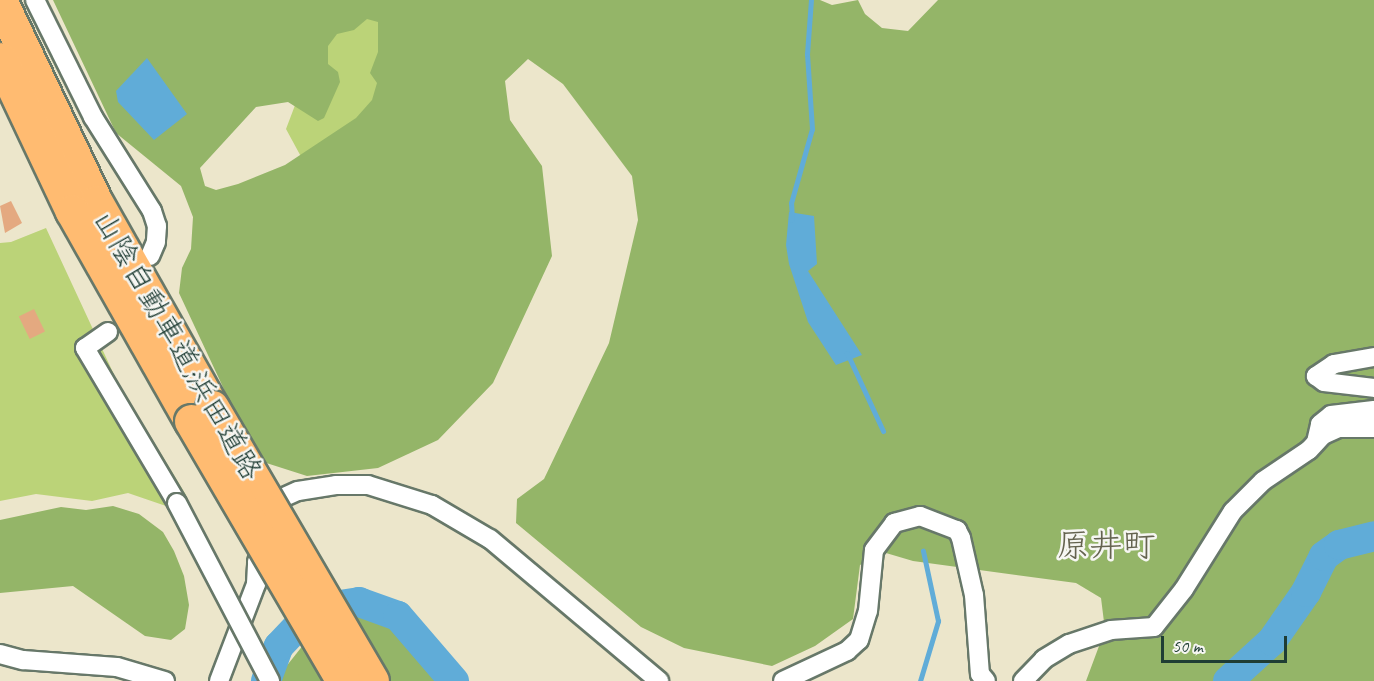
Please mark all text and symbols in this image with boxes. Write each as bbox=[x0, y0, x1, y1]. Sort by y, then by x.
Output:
street label: 山陰自動車道;浜田道路 bbox=[86, 204, 270, 486]
district label: 原井町 bbox=[1057, 526, 1155, 566]
scale bar bbox=[1164, 624, 1290, 662]
text: 50 m bbox=[1172, 635, 1203, 657]

